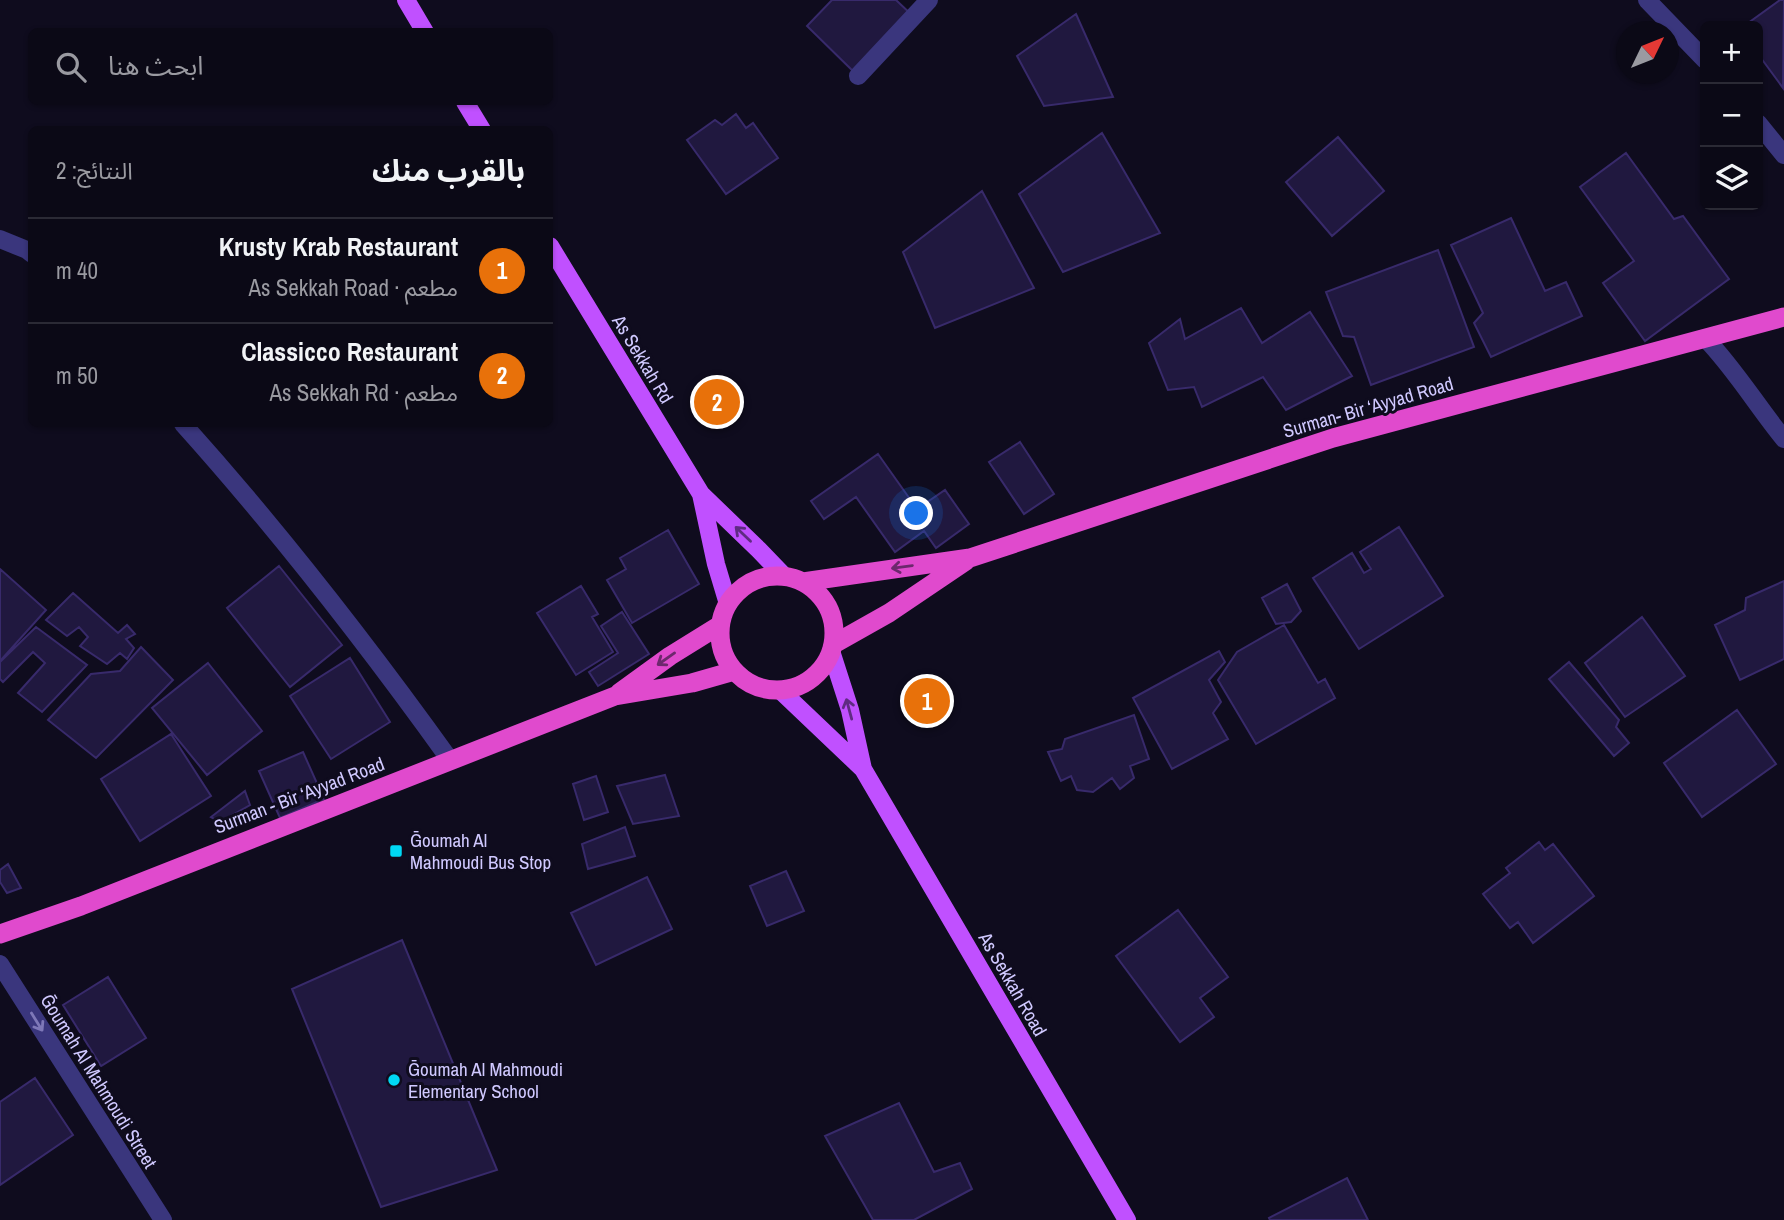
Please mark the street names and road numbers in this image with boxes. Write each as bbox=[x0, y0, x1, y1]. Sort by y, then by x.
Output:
street label: As Sekkah Rd bbox=[606, 309, 680, 408]
street label: Surman- Bir ‘Ayyad Road bbox=[1280, 370, 1456, 444]
street label: Surman - Bir ‘Ayyad Road bbox=[210, 750, 388, 840]
street label: As Sekkah Road bbox=[972, 926, 1053, 1041]
street label: Ḡoumah Al Mahmoudi Street bbox=[35, 989, 164, 1174]

